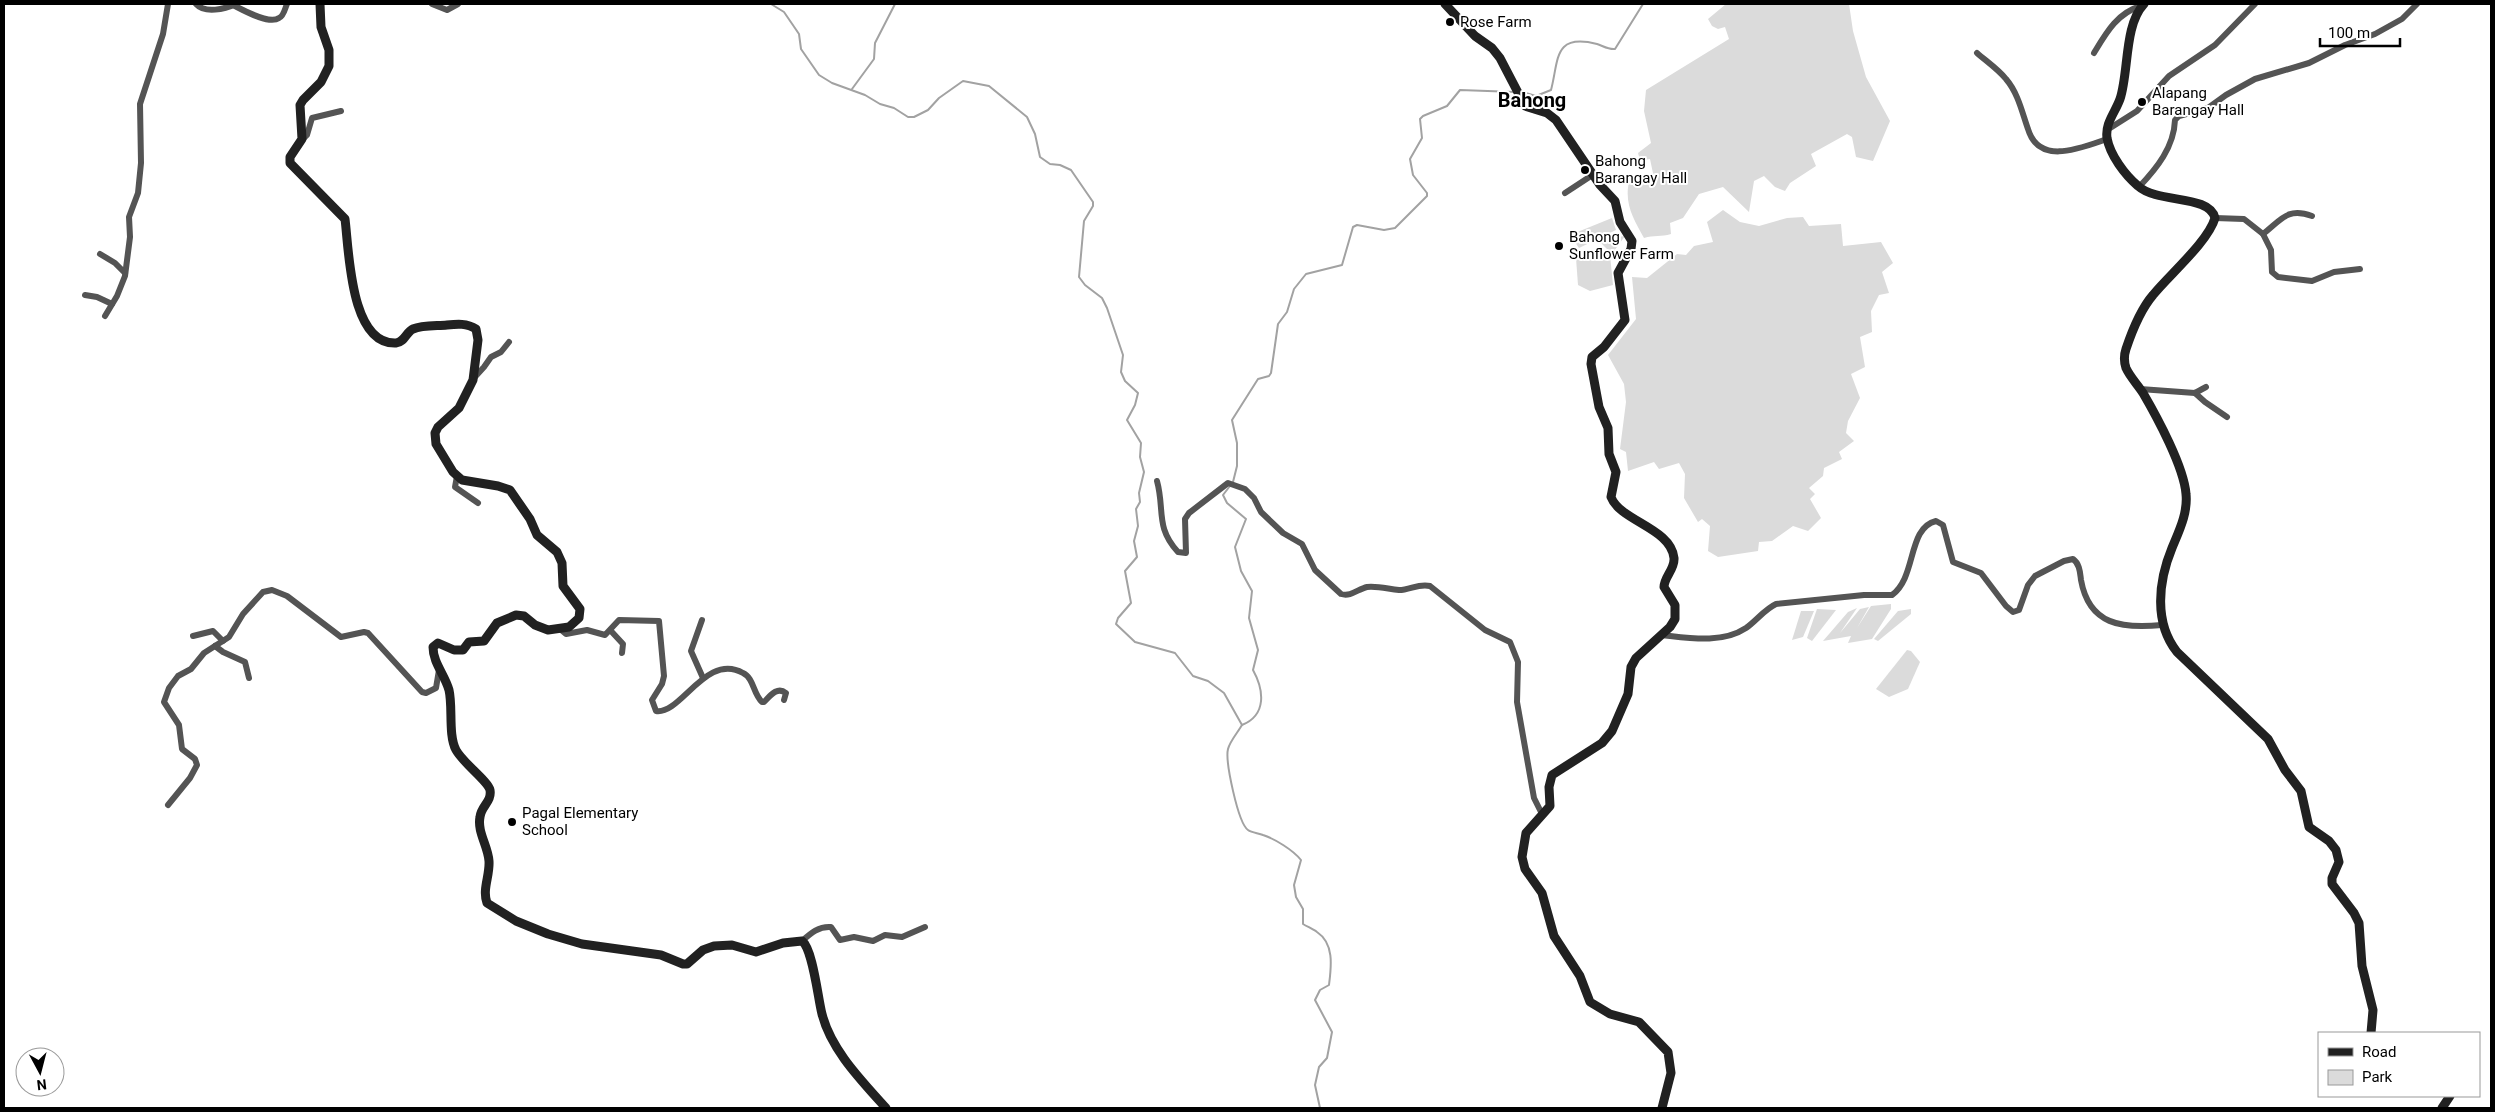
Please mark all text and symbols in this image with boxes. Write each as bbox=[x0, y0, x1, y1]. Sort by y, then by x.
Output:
place label: Rose Farm bbox=[1460, 13, 1532, 31]
scale bar bbox=[2320, 15, 2400, 47]
marker: Rose Farm bbox=[1444, 16, 1456, 28]
text: 100 m bbox=[2328, 24, 2370, 42]
place label: Alapang Barangay Hall bbox=[2152, 84, 2244, 119]
district label: Bahong bbox=[1498, 88, 1566, 112]
marker: Alapang Barangay Hall bbox=[2136, 96, 2148, 108]
place label: Bahong Barangay Hall bbox=[1595, 152, 1687, 187]
marker: Bahong Barangay Hall bbox=[1579, 164, 1591, 176]
place label: Bahong Sunflower Farm bbox=[1569, 228, 1674, 263]
marker: Bahong Sunflower Farm bbox=[1553, 240, 1565, 252]
place label: Pagal Elementary School bbox=[522, 804, 638, 839]
marker: Pagal Elementary School bbox=[506, 816, 518, 828]
legend bbox=[2318, 1032, 2480, 1097]
text: Road bbox=[2362, 1043, 2396, 1061]
north arrow bbox=[15, 1047, 65, 1097]
text: Park bbox=[2362, 1068, 2393, 1086]
text: N bbox=[36, 1076, 47, 1093]

